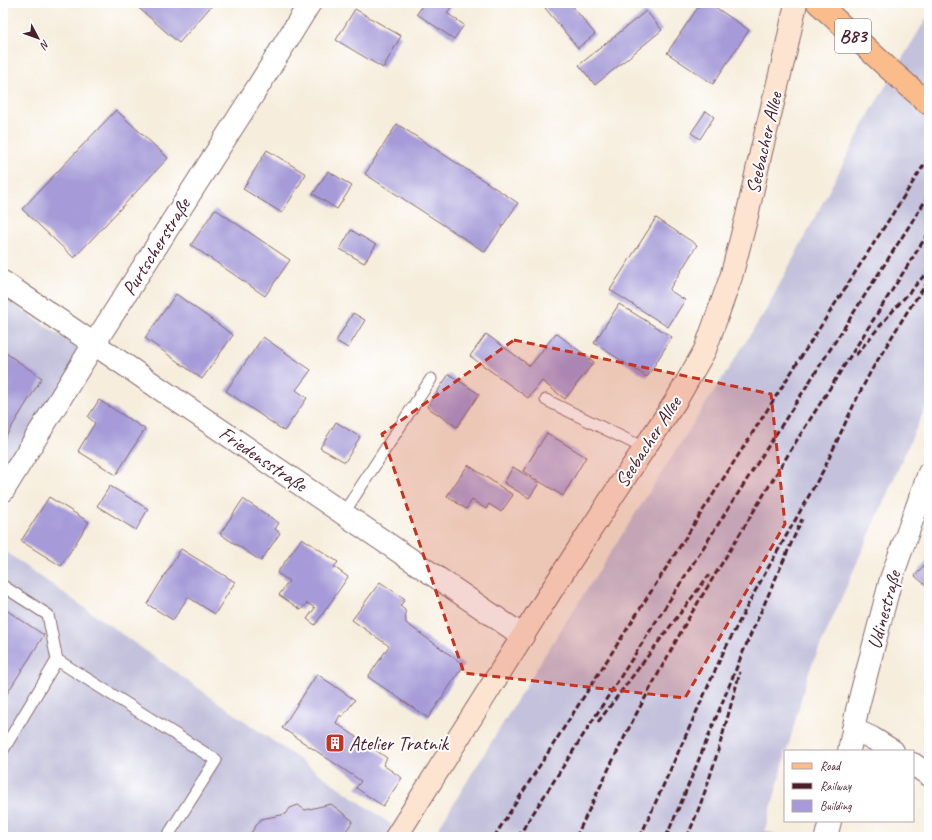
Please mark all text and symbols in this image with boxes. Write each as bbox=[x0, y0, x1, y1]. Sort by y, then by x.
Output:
north arrow bbox=[18, 18, 58, 58]
road number: B83 bbox=[835, 19, 871, 53]
text: N bbox=[37, 37, 53, 53]
street label: Seebacher Allee bbox=[740, 88, 788, 196]
street label: Purtscherstraße bbox=[116, 193, 197, 300]
street label: Seebacher Allee bbox=[609, 390, 688, 492]
street label: Friedensstraße bbox=[214, 421, 313, 498]
street label: Udinestraße bbox=[862, 567, 907, 652]
place label: Atelier Tratnik bbox=[349, 731, 450, 756]
building icon: Atelier Tratnik bbox=[324, 732, 346, 754]
legend bbox=[784, 750, 914, 822]
text: Road bbox=[820, 758, 842, 774]
text: Railway bbox=[820, 778, 852, 794]
text: Building bbox=[820, 798, 852, 814]

